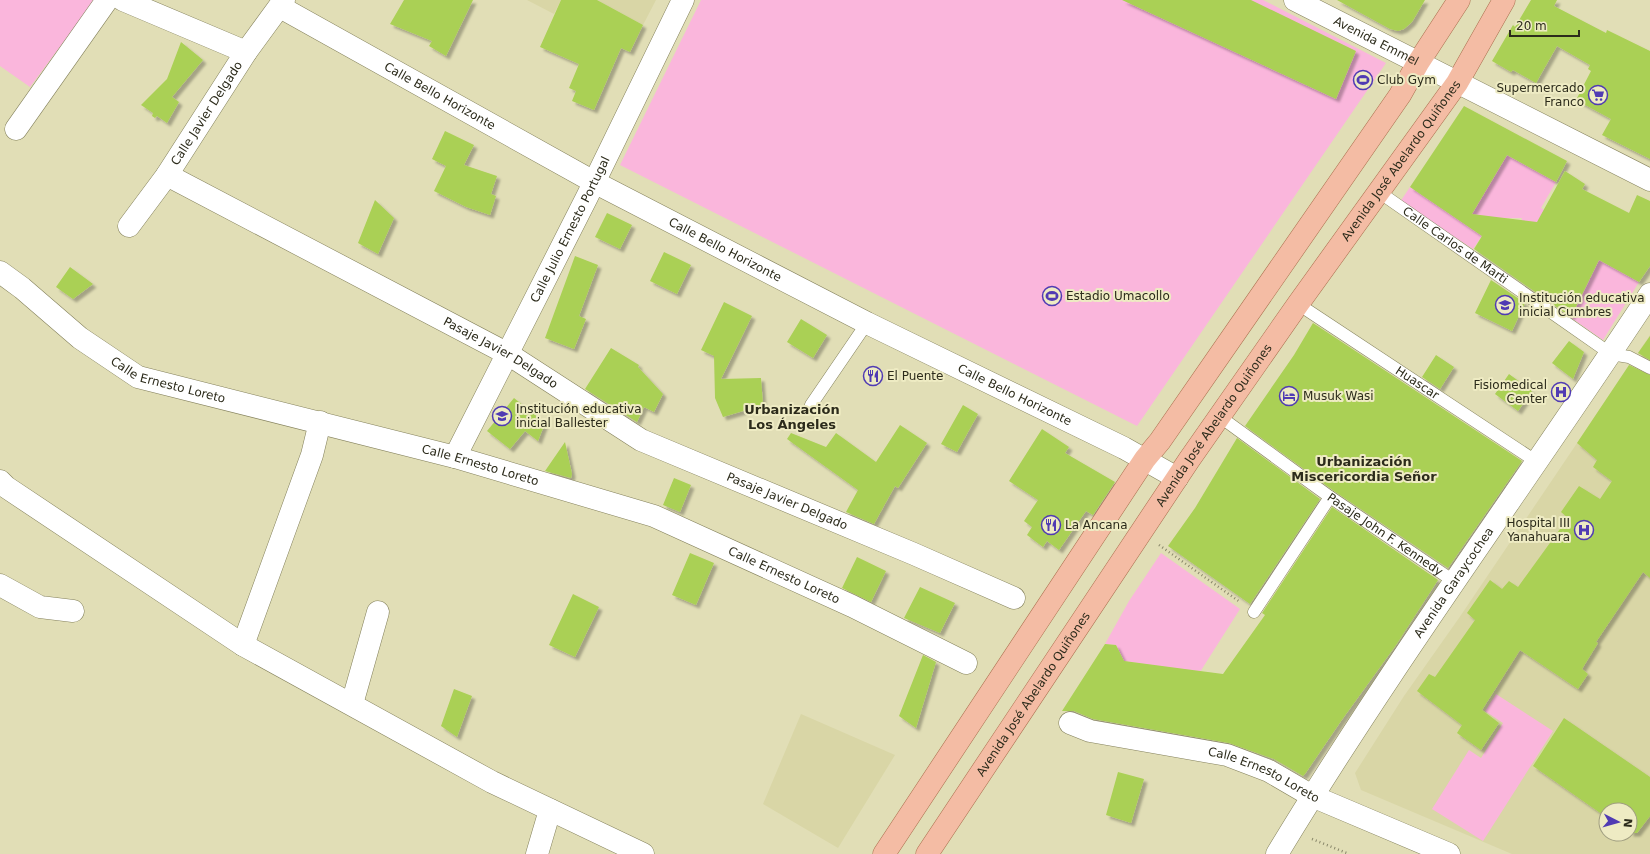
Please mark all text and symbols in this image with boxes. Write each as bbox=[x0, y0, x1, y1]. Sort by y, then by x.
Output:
scale bar bbox=[1510, 12, 1579, 38]
street label: Avenida Emmel bbox=[1331, 14, 1421, 69]
text: 20 m bbox=[1516, 19, 1547, 33]
street label: Calle Javier Delgado bbox=[168, 59, 245, 168]
street label: Calle Bello Horizonte bbox=[382, 60, 498, 133]
sports icon: Club Gym bbox=[1352, 69, 1374, 91]
place label: Club Gym bbox=[1377, 73, 1436, 87]
street label: Avenida José Abelardo Quiñones bbox=[1339, 78, 1464, 244]
place label: Supermercado Franco bbox=[1496, 81, 1584, 109]
supermarket icon: Supermercado Franco bbox=[1587, 84, 1609, 106]
street label: Calle Julio Ernesto Portugal bbox=[528, 154, 613, 305]
street label: Calle Carlos de Marti bbox=[1400, 204, 1510, 287]
street label: Calle Bello Horizonte bbox=[666, 215, 784, 285]
sports icon: Estadio Umacollo bbox=[1041, 285, 1063, 307]
place label: Estadio Umacollo bbox=[1066, 289, 1170, 303]
place label: Institución educativa inicial Cumbres bbox=[1519, 291, 1645, 319]
school or university icon: Institución educativa inicial Cumbres bbox=[1494, 294, 1516, 316]
street label: Pasaje Javier Delgado bbox=[441, 314, 560, 391]
street label: Avenida José Abelardo Quiñones bbox=[1153, 341, 1275, 509]
street label: Calle Ernesto Loreto bbox=[108, 354, 227, 406]
street label: Calle Bello Horizonte bbox=[955, 361, 1074, 429]
street label: Huascar bbox=[1393, 363, 1442, 402]
restaurant icon: El Puente bbox=[862, 365, 884, 387]
place label: El Puente bbox=[887, 369, 943, 383]
place label: Fisiomedical Center bbox=[1473, 378, 1547, 406]
hospital icon: Fisiomedical Center bbox=[1550, 381, 1572, 403]
hotel icon: Musuk Wasi bbox=[1278, 385, 1300, 407]
place label: Musuk Wasi bbox=[1303, 389, 1374, 403]
place label: Institución educativa inicial Ballester bbox=[516, 402, 642, 430]
district label: Urbanización Los Ángeles bbox=[744, 402, 840, 432]
school or university icon: Institución educativa inicial Ballester bbox=[491, 405, 513, 427]
street label: Calle Ernesto Loreto bbox=[420, 442, 540, 488]
district label: Urbanización Miscericordia Señor bbox=[1291, 454, 1437, 484]
street label: Pasaje Javier Delgado bbox=[725, 470, 850, 533]
street label: Pasaje John F. Kennedy bbox=[1325, 490, 1446, 579]
restaurant icon: La Ancana bbox=[1040, 514, 1062, 536]
place label: Hospital III Yanahuara bbox=[1506, 516, 1570, 544]
place label: La Ancana bbox=[1065, 518, 1128, 532]
hospital icon: Hospital III Yanahuara bbox=[1573, 519, 1595, 541]
street label: Avenida Garaycochea bbox=[1411, 525, 1497, 641]
street label: Calle Ernesto Loreto bbox=[726, 544, 842, 607]
street label: Avenida José Abelardo Quiñones bbox=[974, 609, 1093, 779]
street label: Calle Ernesto Loreto bbox=[1207, 745, 1321, 805]
north arrow bbox=[1598, 802, 1638, 842]
text: N bbox=[1621, 818, 1634, 828]

